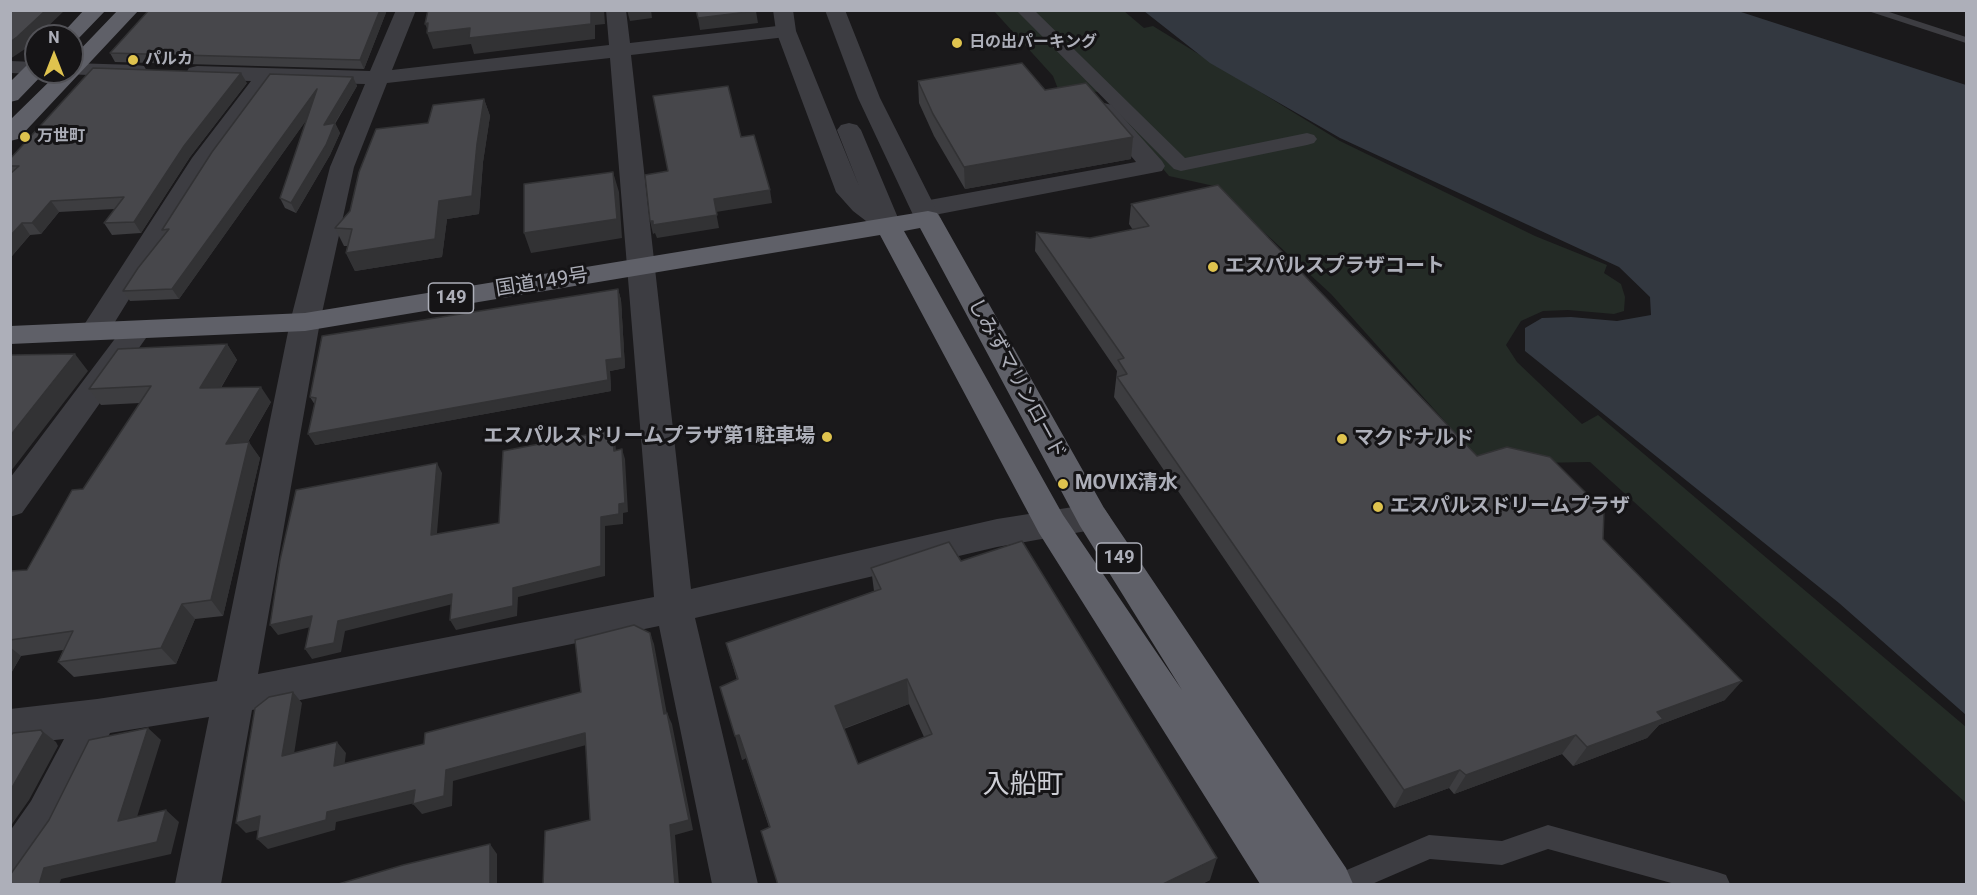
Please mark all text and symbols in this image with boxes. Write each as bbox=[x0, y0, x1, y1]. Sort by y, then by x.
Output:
north arrow bbox=[24, 24, 84, 84]
text: N bbox=[48, 28, 60, 47]
place label: 日の出パーキング bbox=[969, 33, 1097, 53]
marker: 日の出パーキング bbox=[950, 36, 964, 50]
place label: パルカ bbox=[145, 50, 193, 70]
marker: パルカ bbox=[126, 53, 140, 67]
place label: 万世町 bbox=[37, 127, 85, 147]
marker: 万世町 bbox=[18, 130, 32, 144]
place label: エスパルスプラザコート bbox=[1225, 255, 1445, 279]
marker: エスパルスプラザコート bbox=[1206, 260, 1220, 274]
street label: 国道149号 bbox=[494, 264, 590, 302]
road number: 149 bbox=[428, 283, 474, 313]
street label: しみずマリンロード bbox=[962, 294, 1070, 464]
place label: エスパルスドリームプラザ第1駐車場 bbox=[484, 425, 815, 449]
place label: マクドナルド bbox=[1354, 427, 1474, 451]
marker: エスパルスドリームプラザ第1駐車場 bbox=[820, 430, 834, 444]
marker: マクドナルド bbox=[1335, 432, 1349, 446]
place label: MOVIX清水 bbox=[1075, 472, 1178, 496]
marker: MOVIX清水 bbox=[1056, 477, 1070, 491]
place label: エスパルスドリームプラザ bbox=[1390, 495, 1630, 519]
marker: エスパルスドリームプラザ bbox=[1371, 500, 1385, 514]
road number: 149 bbox=[1096, 543, 1142, 573]
district label: 入船町 bbox=[983, 770, 1063, 802]

